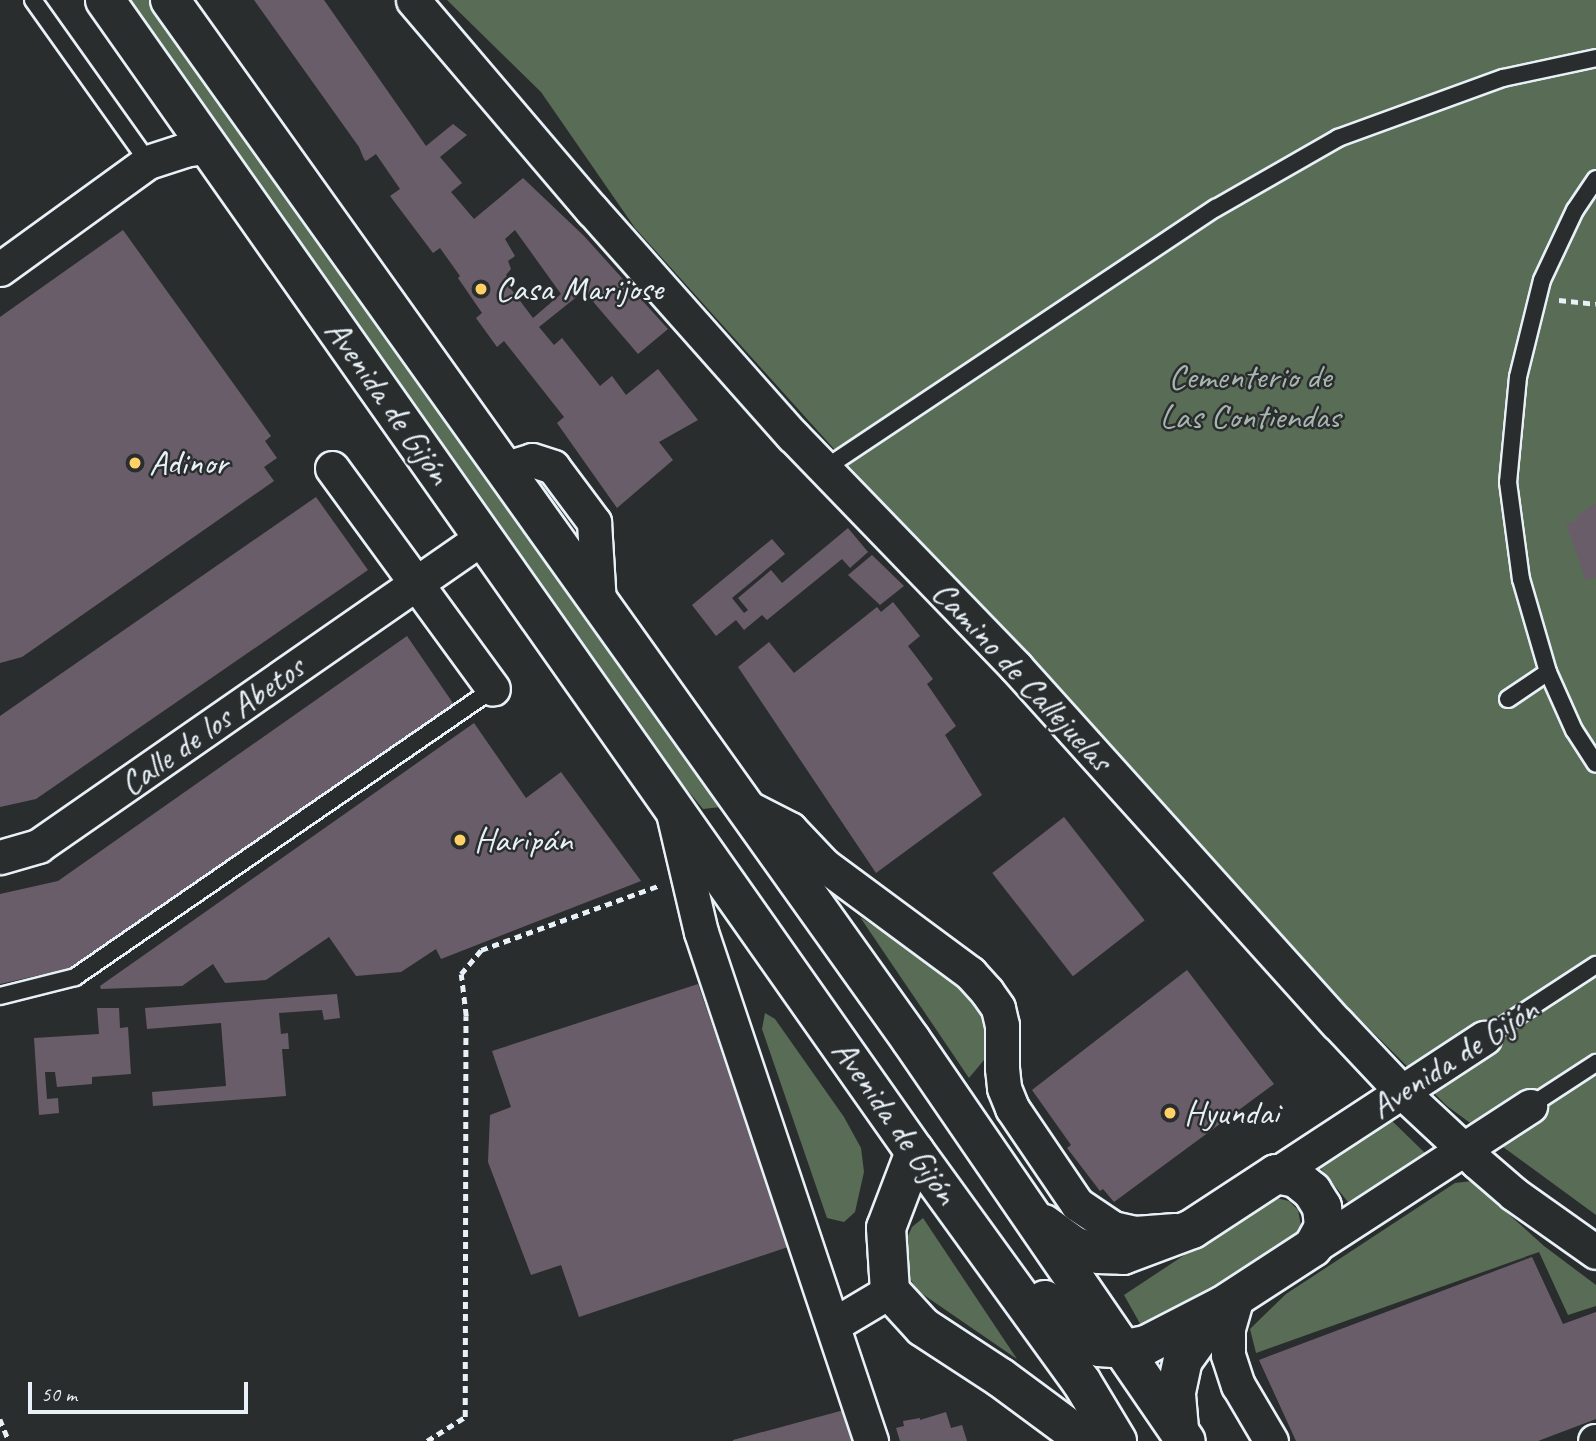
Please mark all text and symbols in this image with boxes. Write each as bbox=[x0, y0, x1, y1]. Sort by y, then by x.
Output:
place label: Casa Marijose bbox=[495, 268, 664, 310]
marker: Casa Marijose bbox=[473, 281, 489, 297]
street label: Avenida de Gijón bbox=[316, 311, 460, 493]
park label: Cementerio de Las Contiendas bbox=[1159, 356, 1341, 438]
place label: Adinor bbox=[149, 442, 228, 484]
marker: Adinor bbox=[127, 455, 143, 471]
street label: Camino de Callejuelas bbox=[922, 571, 1122, 781]
street label: Calle de los Abetos bbox=[112, 647, 312, 805]
place label: Haripán bbox=[474, 819, 572, 861]
marker: Haripán bbox=[452, 832, 468, 848]
street label: Avenida de Gijón bbox=[1362, 988, 1546, 1128]
street label: Avenida de Gijón bbox=[823, 1031, 967, 1213]
place label: Hyundai bbox=[1184, 1092, 1279, 1134]
marker: Hyundai bbox=[1162, 1105, 1178, 1121]
scale bar bbox=[32, 1368, 252, 1412]
text: 50 m bbox=[41, 1381, 77, 1407]

